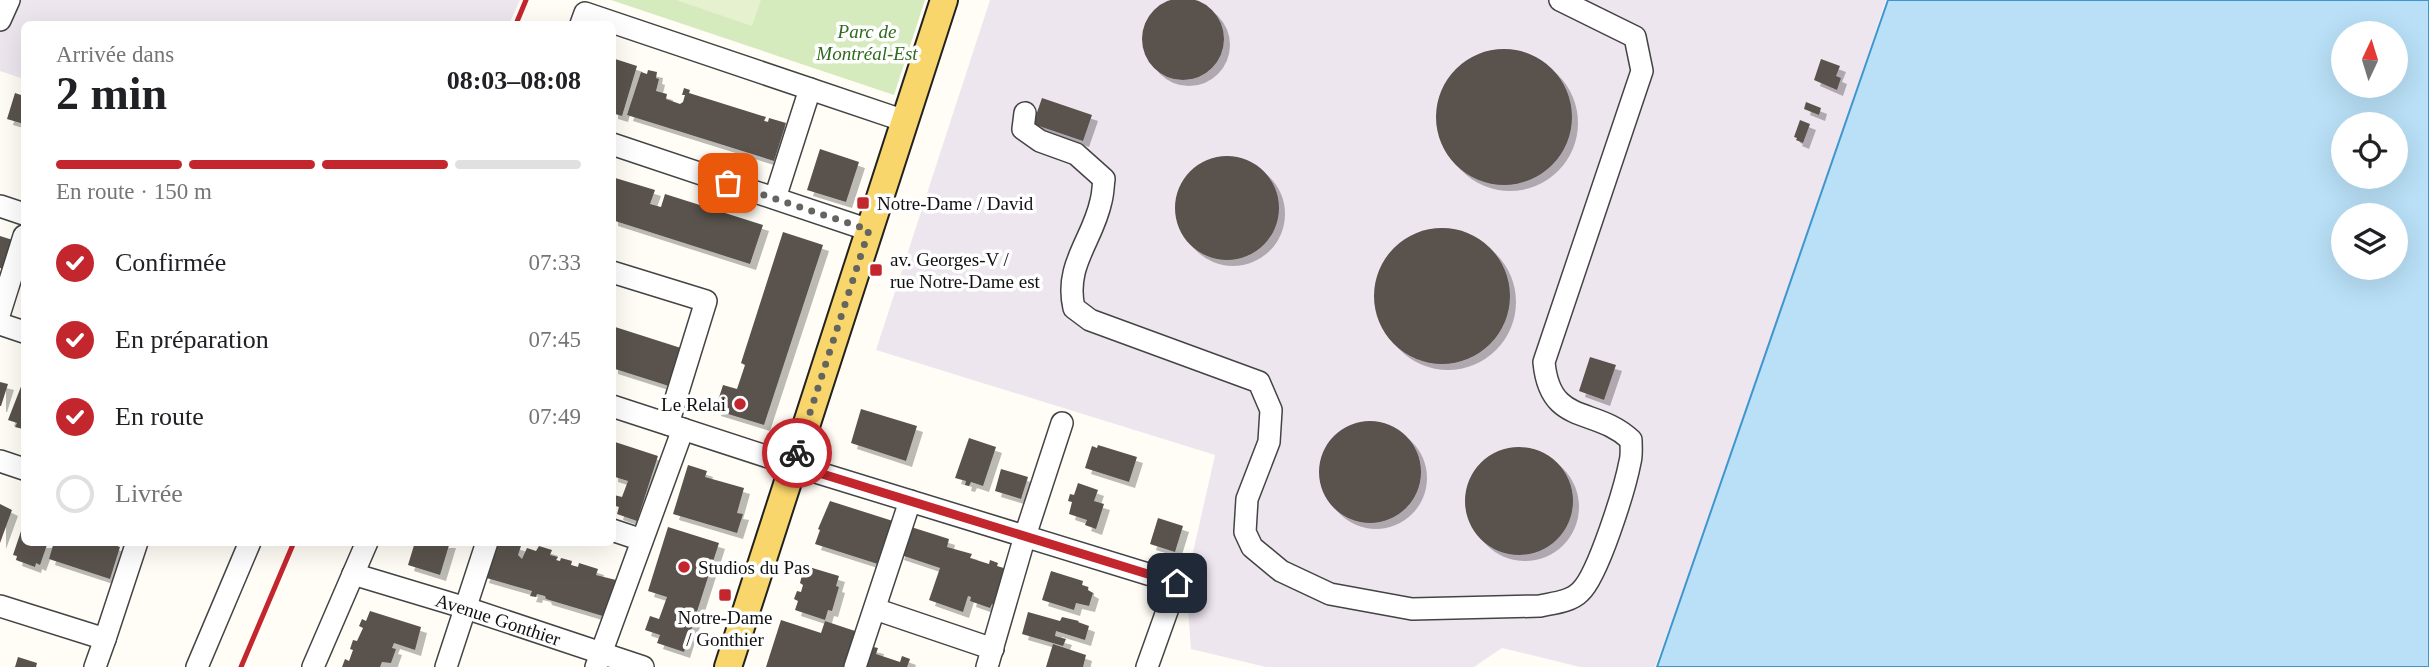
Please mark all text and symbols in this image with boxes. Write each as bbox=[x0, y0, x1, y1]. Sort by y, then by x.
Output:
park label: Parc de Montréal-Est bbox=[815, 21, 918, 64]
north arrow bbox=[2331, 21, 2408, 98]
map controls bbox=[2331, 21, 2408, 280]
text: Arrivée dans bbox=[56, 42, 174, 67]
text: 08:03–08:08 bbox=[447, 66, 581, 95]
text: 2 min bbox=[56, 68, 167, 119]
button: locate bbox=[2331, 112, 2408, 189]
pin bbox=[698, 153, 758, 213]
icon: bag bbox=[709, 164, 747, 202]
text: En route · 150 m bbox=[56, 179, 212, 204]
place label: Notre-Dame / David bbox=[877, 193, 1034, 214]
marker: Notre-Dame / David bbox=[855, 195, 871, 211]
button: layers bbox=[2331, 203, 2408, 280]
icon: check bbox=[56, 244, 94, 282]
text: Confirmée bbox=[115, 248, 226, 277]
place label: av. Georges-V / rue Notre-Dame est bbox=[890, 249, 1041, 292]
text: 07:33 bbox=[529, 250, 581, 275]
marker: av. Georges-V / rue Notre-Dame est bbox=[868, 262, 884, 278]
icon: check bbox=[56, 321, 94, 359]
text: En préparation bbox=[115, 325, 269, 354]
text: 07:45 bbox=[529, 327, 581, 352]
place label: Le Relai bbox=[661, 394, 726, 415]
marker: Le Relai bbox=[732, 396, 748, 412]
icon: check bbox=[56, 398, 94, 436]
text: En route bbox=[115, 402, 204, 431]
text: 07:49 bbox=[529, 404, 581, 429]
courier bbox=[762, 418, 832, 488]
icon: bike bbox=[778, 434, 816, 472]
text: Livrée bbox=[115, 479, 183, 508]
pin bbox=[1147, 553, 1207, 613]
place label: Studios du Pas bbox=[698, 557, 810, 578]
marker: Studios du Pas bbox=[676, 559, 692, 575]
icon: home bbox=[1158, 564, 1196, 602]
marker: Notre-Dame / Gonthier bbox=[717, 587, 733, 603]
street label: Avenue Gonthier bbox=[433, 589, 564, 649]
place label: Notre-Dame / Gonthier bbox=[678, 607, 772, 650]

